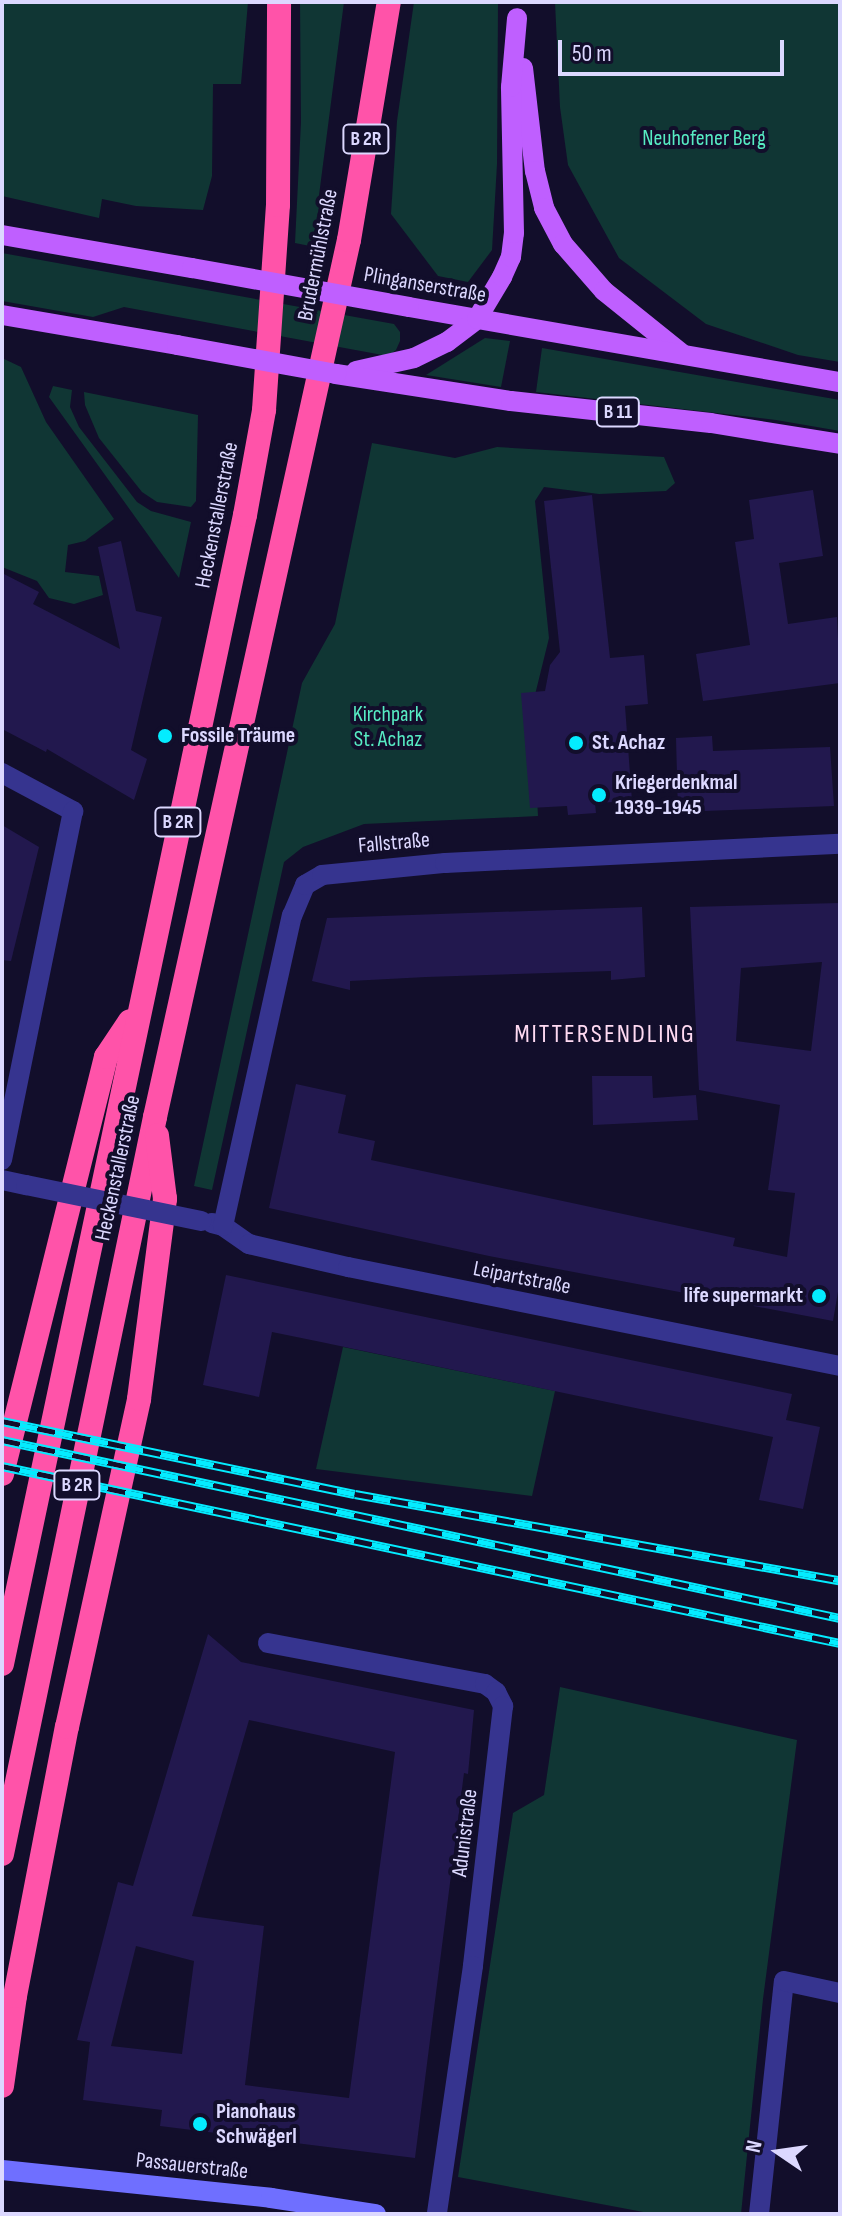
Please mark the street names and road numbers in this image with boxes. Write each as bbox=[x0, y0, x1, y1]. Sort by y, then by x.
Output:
road number: B 2R bbox=[342, 123, 390, 155]
street label: Brudermühlstraße bbox=[292, 187, 344, 323]
street label: Plinganserstraße bbox=[362, 261, 488, 309]
road number: B 11 bbox=[594, 396, 642, 428]
street label: Heckenstallerstraße bbox=[190, 440, 244, 590]
road number: B 2R bbox=[154, 806, 202, 838]
street label: Fallstraße bbox=[357, 827, 431, 859]
street label: Heckenstallerstraße bbox=[90, 1093, 146, 1243]
street label: Leipartstraße bbox=[471, 1256, 573, 1300]
road number: B 2R bbox=[53, 1469, 101, 1501]
street label: Adunistraße bbox=[447, 1788, 483, 1878]
street label: Passauerstraße bbox=[135, 2147, 249, 2185]

